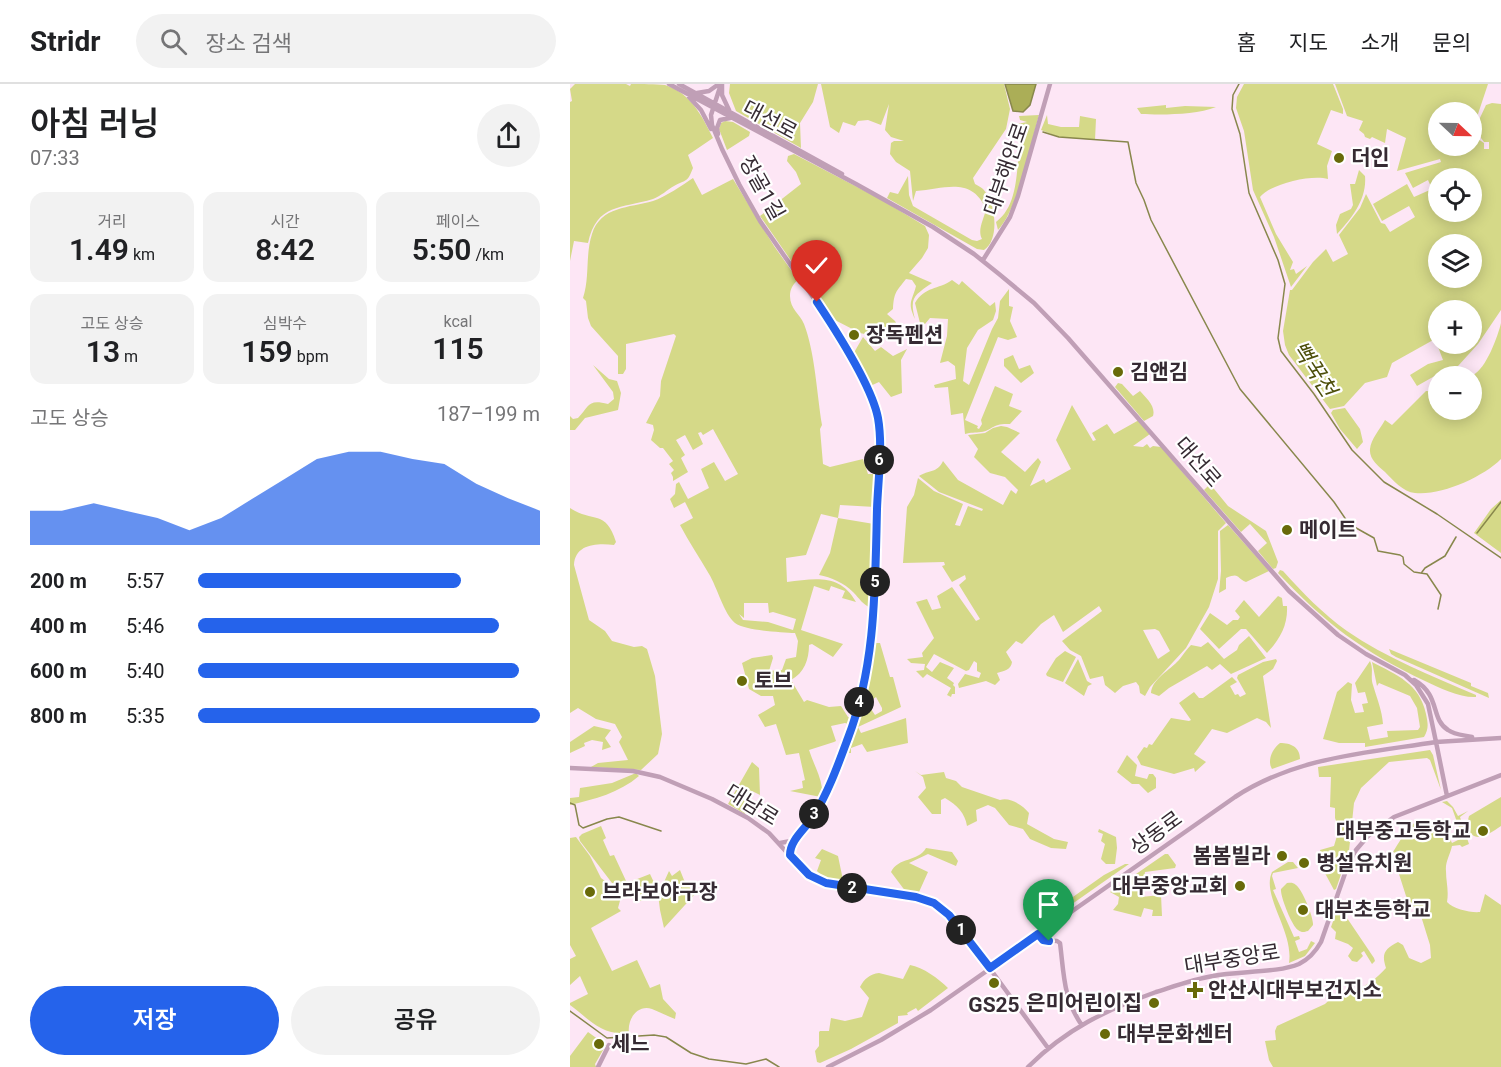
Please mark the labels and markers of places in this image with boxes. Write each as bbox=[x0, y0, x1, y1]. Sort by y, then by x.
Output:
place label: 더인 bbox=[1351, 146, 1390, 170]
marker: 더인 bbox=[1332, 151, 1346, 165]
pin bbox=[791, 240, 842, 302]
place label: 장독펜션 bbox=[866, 323, 943, 347]
marker: 장독펜션 bbox=[847, 328, 861, 342]
place label: 김앤김 bbox=[1130, 360, 1188, 384]
marker: 김앤김 bbox=[1111, 365, 1125, 379]
pin: 6 bbox=[864, 445, 894, 475]
place label: 메이트 bbox=[1299, 518, 1357, 542]
marker: 메이트 bbox=[1280, 523, 1294, 537]
pin: 5 bbox=[860, 567, 890, 597]
place label: 토브 bbox=[754, 669, 793, 693]
marker: 토브 bbox=[735, 674, 749, 688]
pin: 4 bbox=[844, 687, 874, 717]
pin: 3 bbox=[799, 799, 829, 829]
place label: 대부중고등학교 bbox=[1336, 819, 1471, 843]
marker: 대부중고등학교 bbox=[1476, 824, 1490, 838]
place label: 봄봄빌라 bbox=[1193, 844, 1271, 868]
marker: 봄봄빌라 bbox=[1275, 849, 1289, 863]
place label: 병설유치원 bbox=[1316, 851, 1413, 875]
marker: 병설유치원 bbox=[1297, 856, 1311, 870]
pin: 2 bbox=[837, 873, 867, 903]
place label: 대부중앙교회 bbox=[1112, 874, 1228, 898]
pin bbox=[1023, 879, 1074, 941]
marker: 대부중앙교회 bbox=[1233, 879, 1247, 893]
place label: 브라보야구장 bbox=[602, 880, 718, 904]
marker: 브라보야구장 bbox=[583, 885, 597, 899]
place label: 대부초등학교 bbox=[1315, 898, 1431, 922]
marker: 대부초등학교 bbox=[1296, 903, 1310, 917]
pin: 1 bbox=[946, 915, 976, 945]
marker: GS25 bbox=[987, 976, 1001, 990]
place label: 안산시대부보건지소 bbox=[1208, 978, 1382, 1002]
marker: 안산시대부보건지소 bbox=[1186, 981, 1204, 999]
place label: 은미어린이집 bbox=[1026, 991, 1142, 1015]
place label: GS25 bbox=[968, 993, 1020, 1017]
marker: 은미어린이집 bbox=[1147, 996, 1161, 1010]
place label: 대부문화센터 bbox=[1117, 1022, 1233, 1046]
marker: 대부문화센터 bbox=[1098, 1027, 1112, 1041]
place label: 세느 bbox=[611, 1032, 650, 1056]
marker: 세느 bbox=[592, 1037, 606, 1051]

